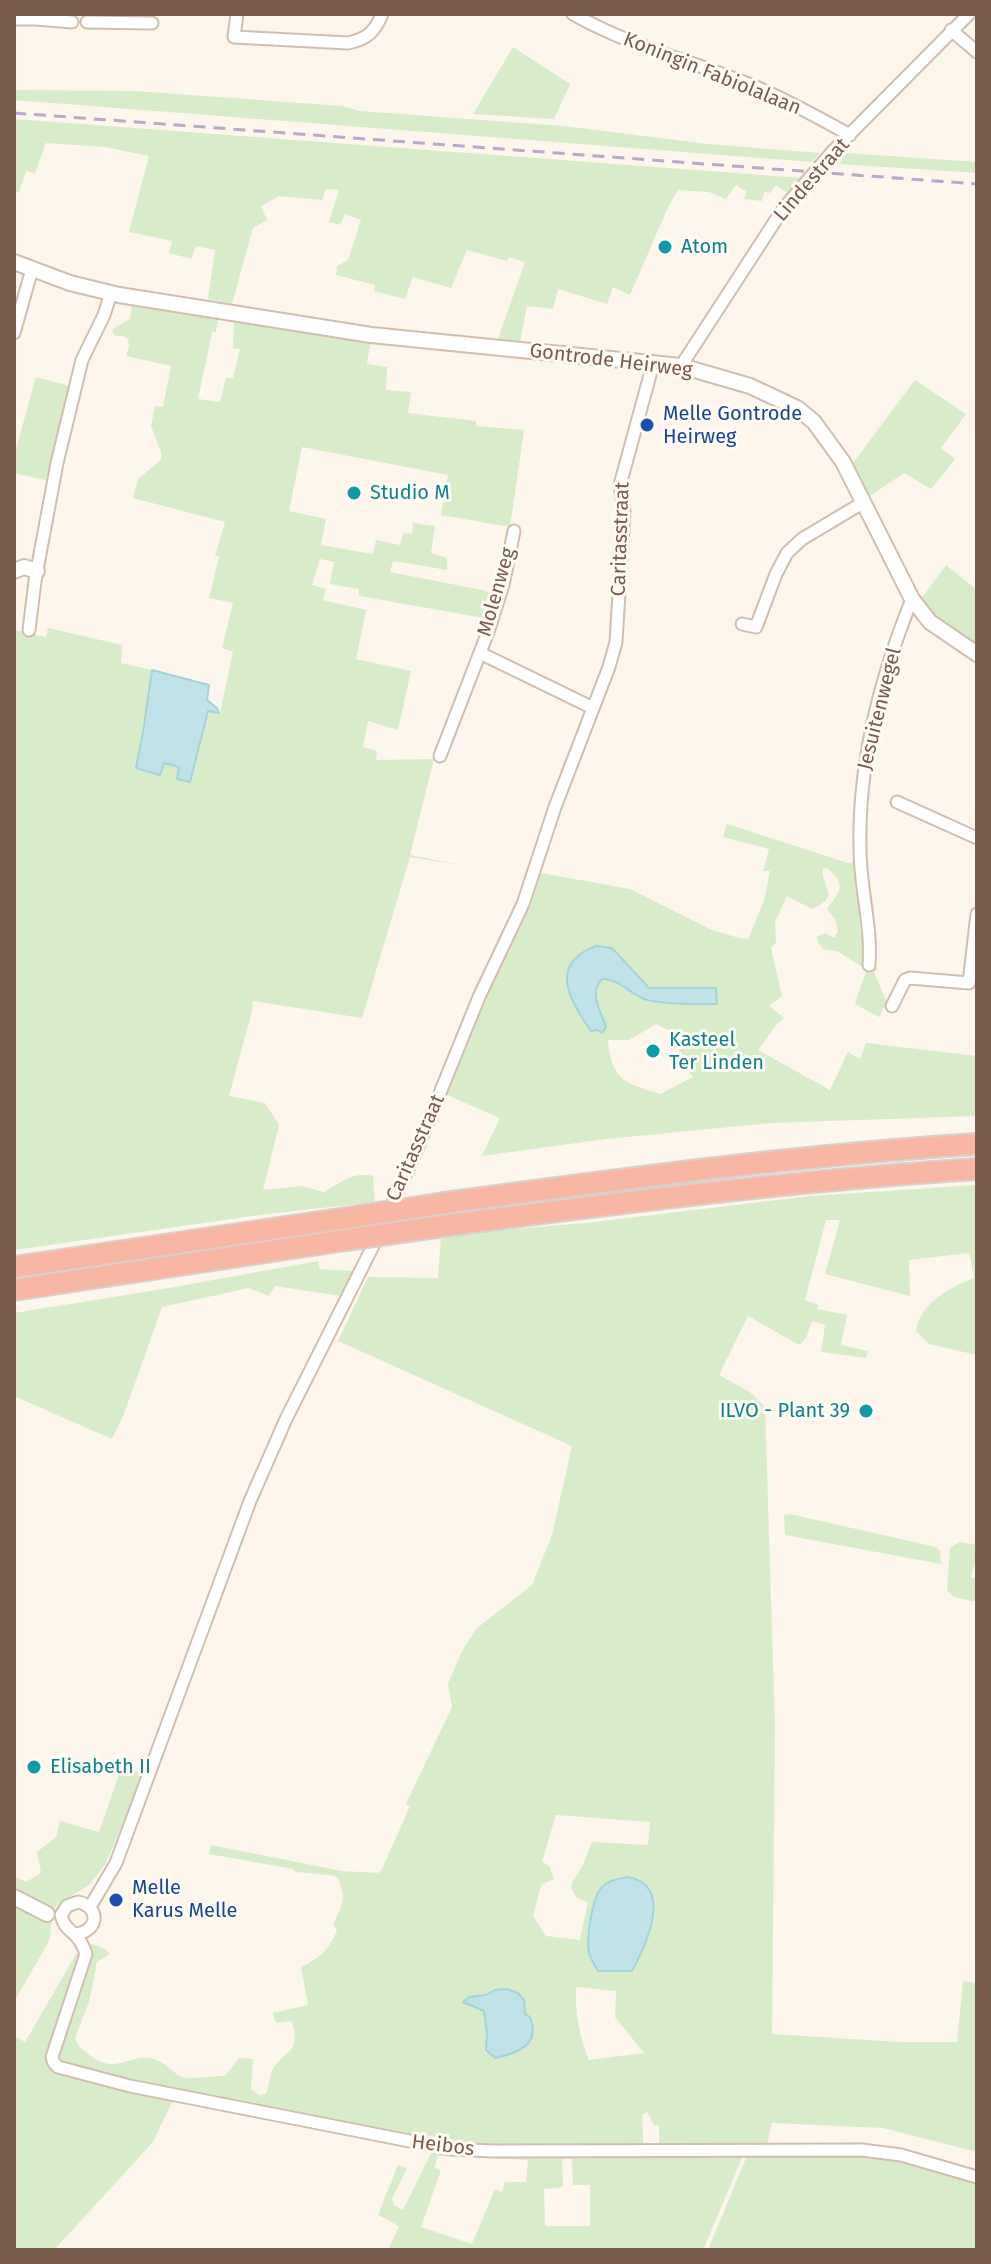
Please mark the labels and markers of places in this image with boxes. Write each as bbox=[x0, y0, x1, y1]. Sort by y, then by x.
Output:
place label: Atom bbox=[681, 235, 728, 259]
marker: Atom bbox=[656, 238, 674, 256]
place label: Melle Gontrode Heirweg bbox=[663, 402, 802, 449]
marker: Melle Gontrode Heirweg bbox=[638, 416, 656, 434]
place label: Studio M bbox=[370, 481, 450, 505]
marker: Studio M bbox=[345, 484, 363, 502]
place label: Kasteel Ter Linden bbox=[669, 1028, 764, 1075]
marker: Kasteel Ter Linden bbox=[644, 1042, 662, 1060]
place label: ILVO - Plant 39 bbox=[720, 1399, 850, 1423]
marker: ILVO - Plant 39 bbox=[857, 1402, 875, 1420]
place label: Elisabeth II bbox=[50, 1755, 151, 1779]
marker: Elisabeth II bbox=[25, 1758, 43, 1776]
place label: Melle Karus Melle bbox=[132, 1876, 237, 1923]
marker: Melle Karus Melle bbox=[107, 1891, 125, 1909]

